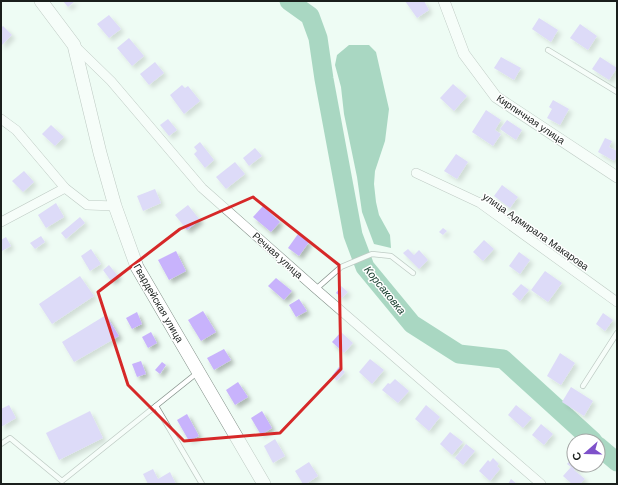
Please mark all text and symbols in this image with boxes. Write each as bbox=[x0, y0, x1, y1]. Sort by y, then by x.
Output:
street label: Кирпичная улица bbox=[495, 93, 567, 147]
street label: улица Адмирала Макарова bbox=[481, 191, 591, 272]
street label: Речная улица bbox=[250, 230, 305, 281]
street label: Гвардейская улица bbox=[132, 262, 186, 345]
water label: Корсаковка bbox=[362, 263, 408, 317]
north arrow bbox=[566, 433, 606, 473]
text: С bbox=[570, 451, 584, 462]

